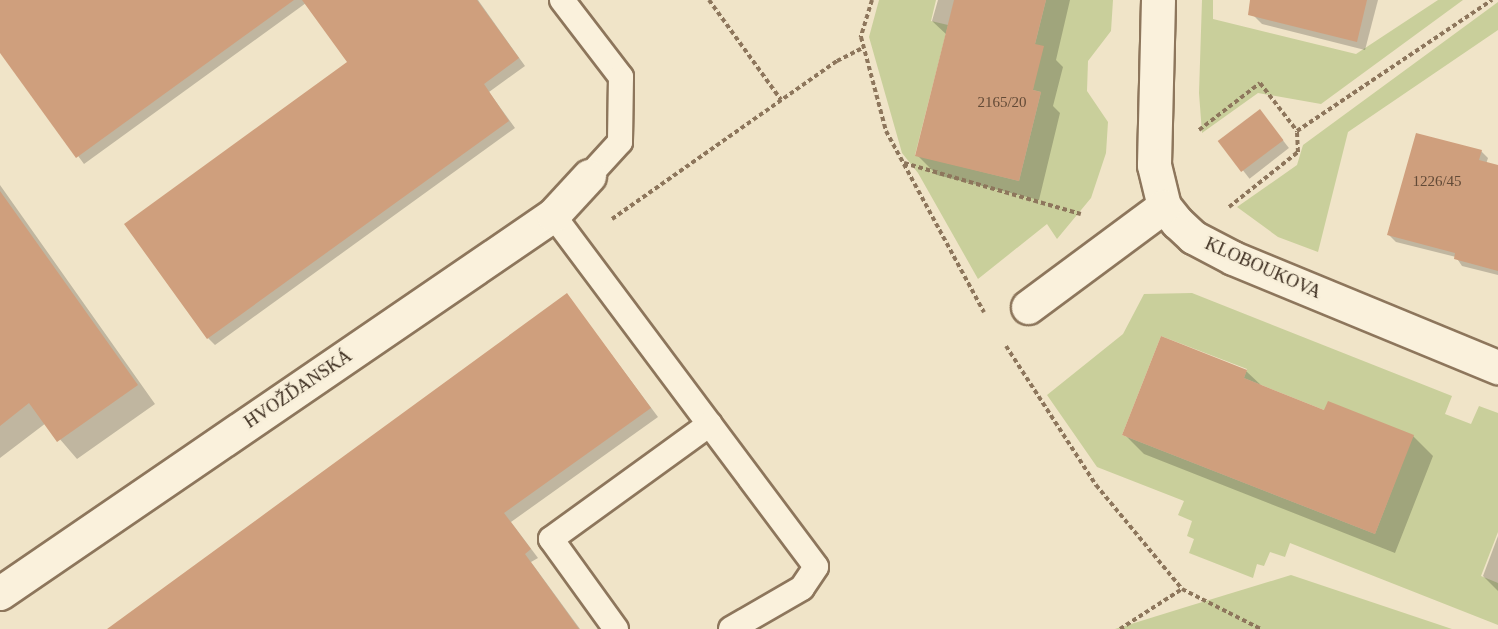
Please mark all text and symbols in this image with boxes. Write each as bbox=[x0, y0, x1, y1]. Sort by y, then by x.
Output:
house number: 2165/20 bbox=[977, 94, 1027, 112]
house number: 1226/45 bbox=[1412, 173, 1462, 191]
street label: KLOBOUKOVA bbox=[1202, 233, 1324, 303]
street label: HVOŽĎANSKÁ bbox=[240, 345, 356, 433]

